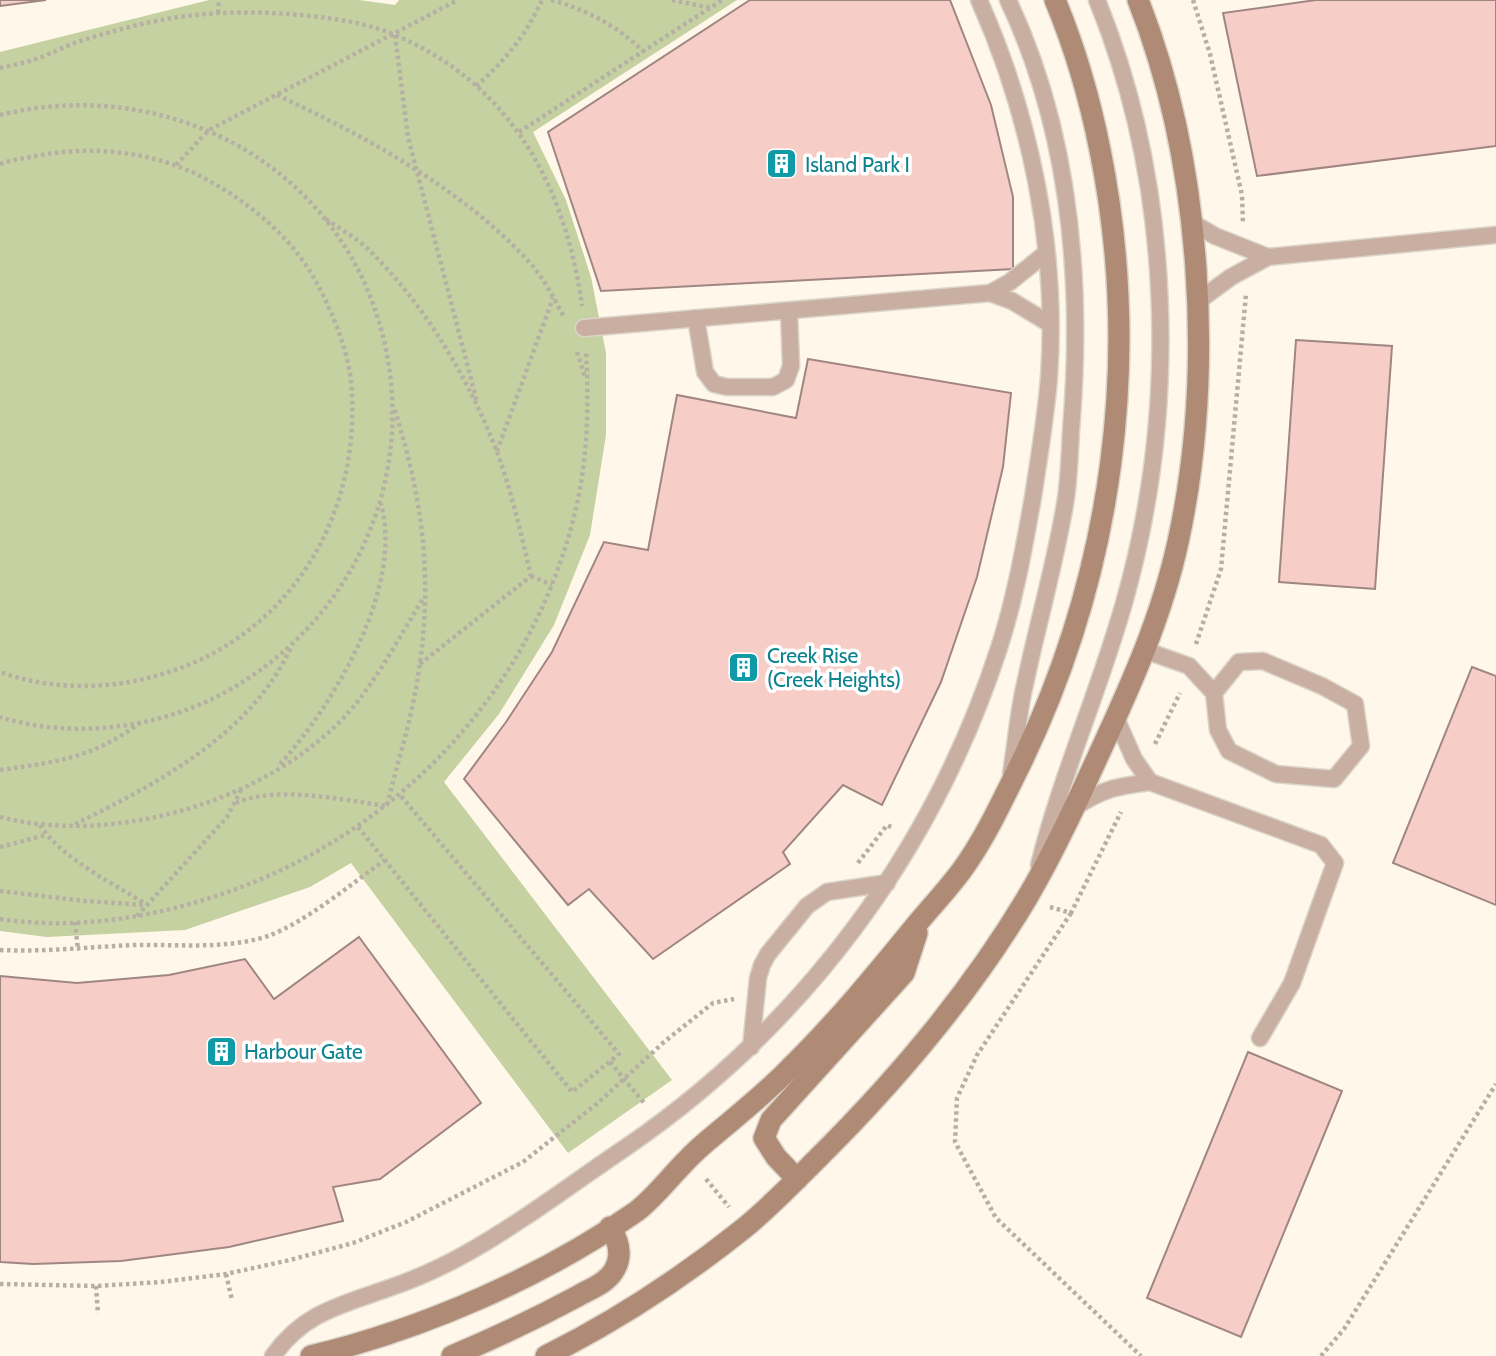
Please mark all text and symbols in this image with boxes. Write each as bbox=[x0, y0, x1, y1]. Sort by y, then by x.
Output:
building icon: Island Park I bbox=[765, 147, 799, 181]
place label: Island Park I bbox=[805, 152, 910, 177]
place label: Creek Rise (Creek Heights) bbox=[767, 643, 901, 692]
building icon: Creek Rise (Creek Heights) bbox=[727, 650, 761, 684]
building icon: Harbour Gate bbox=[204, 1034, 238, 1068]
place label: Harbour Gate bbox=[244, 1039, 363, 1064]

